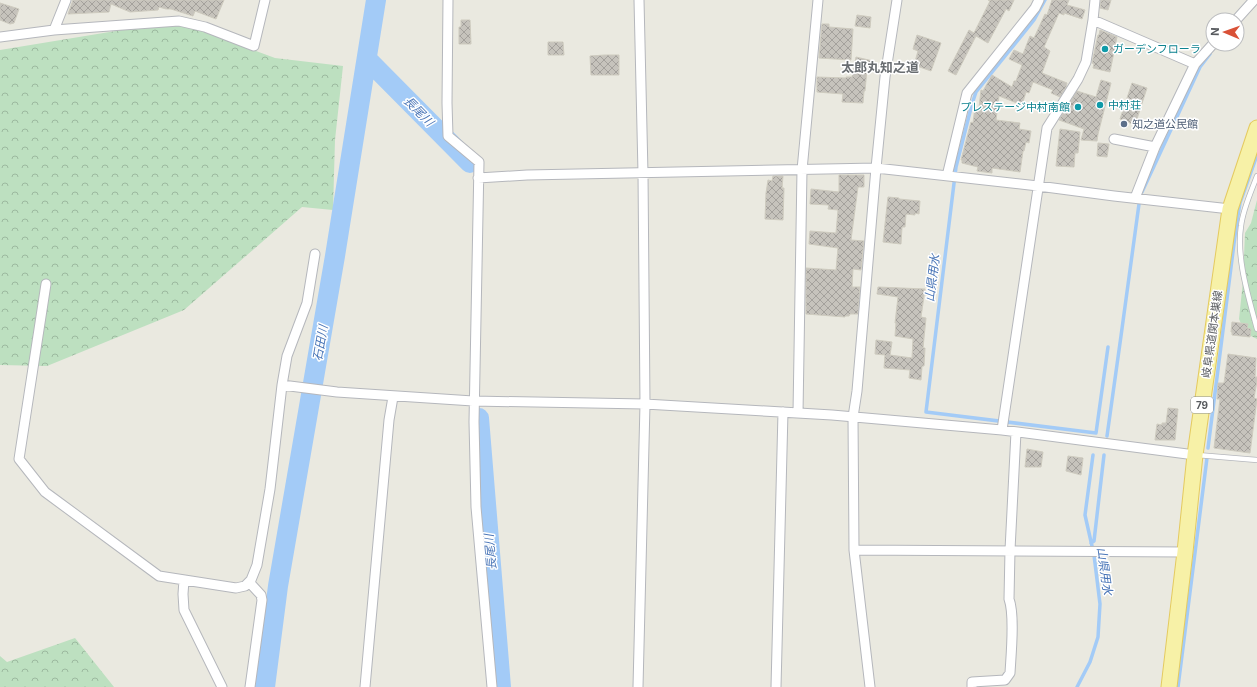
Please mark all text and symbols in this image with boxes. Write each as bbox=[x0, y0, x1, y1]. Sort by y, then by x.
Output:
north arrow bbox=[1205, 12, 1245, 52]
text: N bbox=[1208, 27, 1222, 36]
place label: ガーデンフローラ bbox=[1113, 42, 1201, 56]
marker: ガーデンフローラ bbox=[1100, 44, 1110, 54]
district label: 太郎丸知之道 bbox=[841, 59, 919, 75]
water label: 長尾川 bbox=[401, 93, 438, 130]
place label: 中村荘 bbox=[1108, 98, 1141, 112]
place label: プレステージ中村南館 bbox=[960, 100, 1070, 114]
marker: 中村荘 bbox=[1095, 100, 1105, 110]
marker: プレステージ中村南館 bbox=[1073, 102, 1083, 112]
place label: 知之道公民館 bbox=[1132, 117, 1198, 131]
marker: 知之道公民館 bbox=[1119, 119, 1129, 129]
water label: 山県用水 bbox=[922, 251, 943, 303]
street label: 岐阜県道関本巣線 bbox=[1199, 289, 1225, 379]
water label: 石田川 bbox=[309, 322, 331, 362]
road number: 79 bbox=[1191, 397, 1213, 413]
water label: 長尾川 bbox=[481, 531, 499, 571]
water label: 山県用水 bbox=[1094, 546, 1116, 598]

